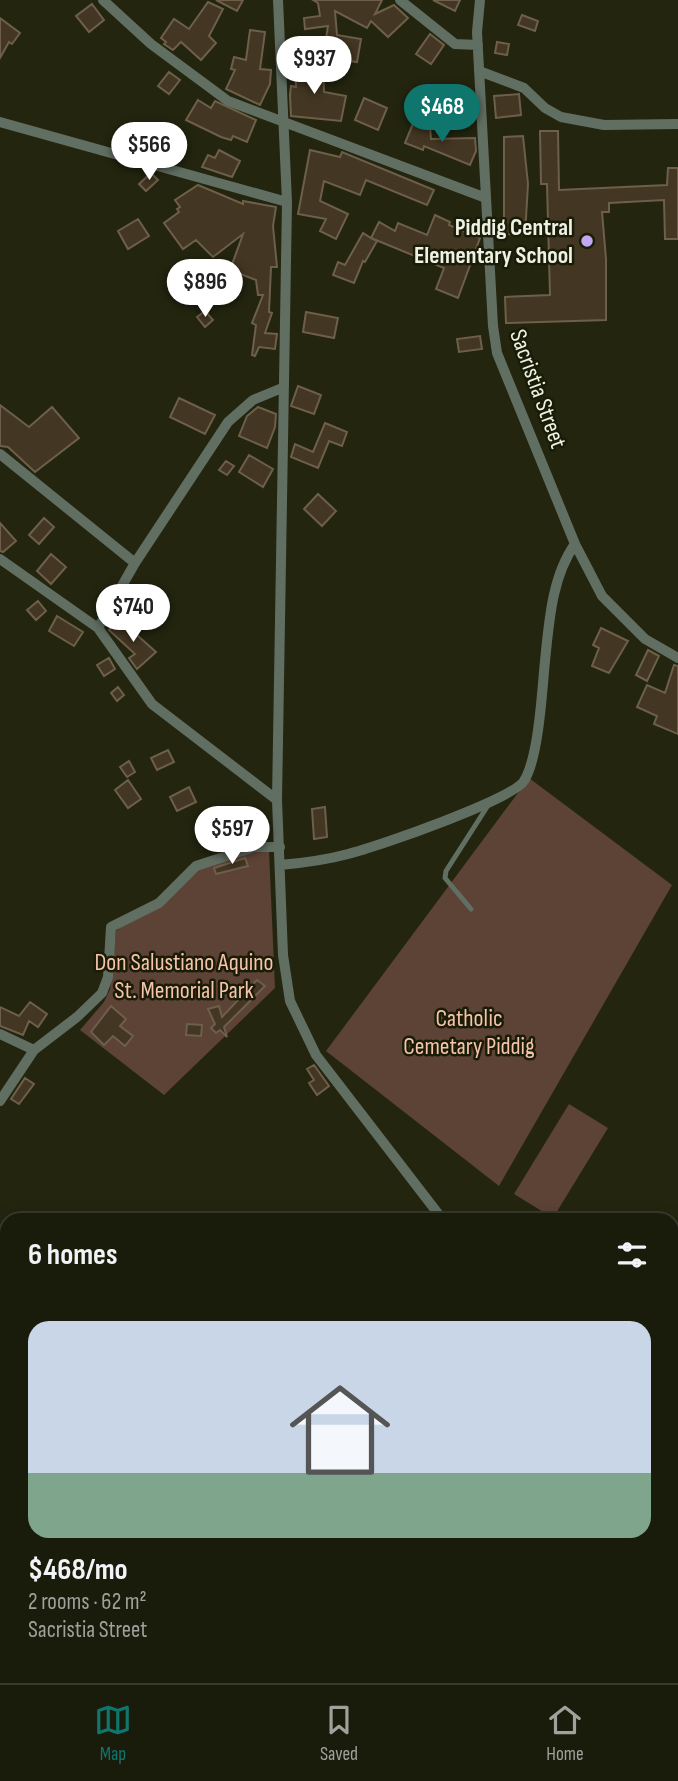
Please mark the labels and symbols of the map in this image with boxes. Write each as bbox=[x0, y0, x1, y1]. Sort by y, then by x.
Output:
pin: $937 bbox=[273, 36, 355, 96]
pin: $468 bbox=[401, 85, 483, 144]
pin: $566 bbox=[108, 122, 190, 182]
place label: Piddig Central Elementary School bbox=[414, 213, 573, 270]
marker: Piddig Central Elementary School bbox=[579, 233, 595, 249]
pin: $896 bbox=[164, 260, 246, 319]
street label: Sacristia Street bbox=[503, 326, 573, 452]
pin: $740 bbox=[92, 584, 174, 644]
pin: $597 bbox=[191, 806, 273, 866]
park label: Don Salustiano Aquino St. Memorial Park bbox=[95, 948, 273, 1005]
park label: Catholic Cemetary Piddig bbox=[403, 1004, 535, 1061]

